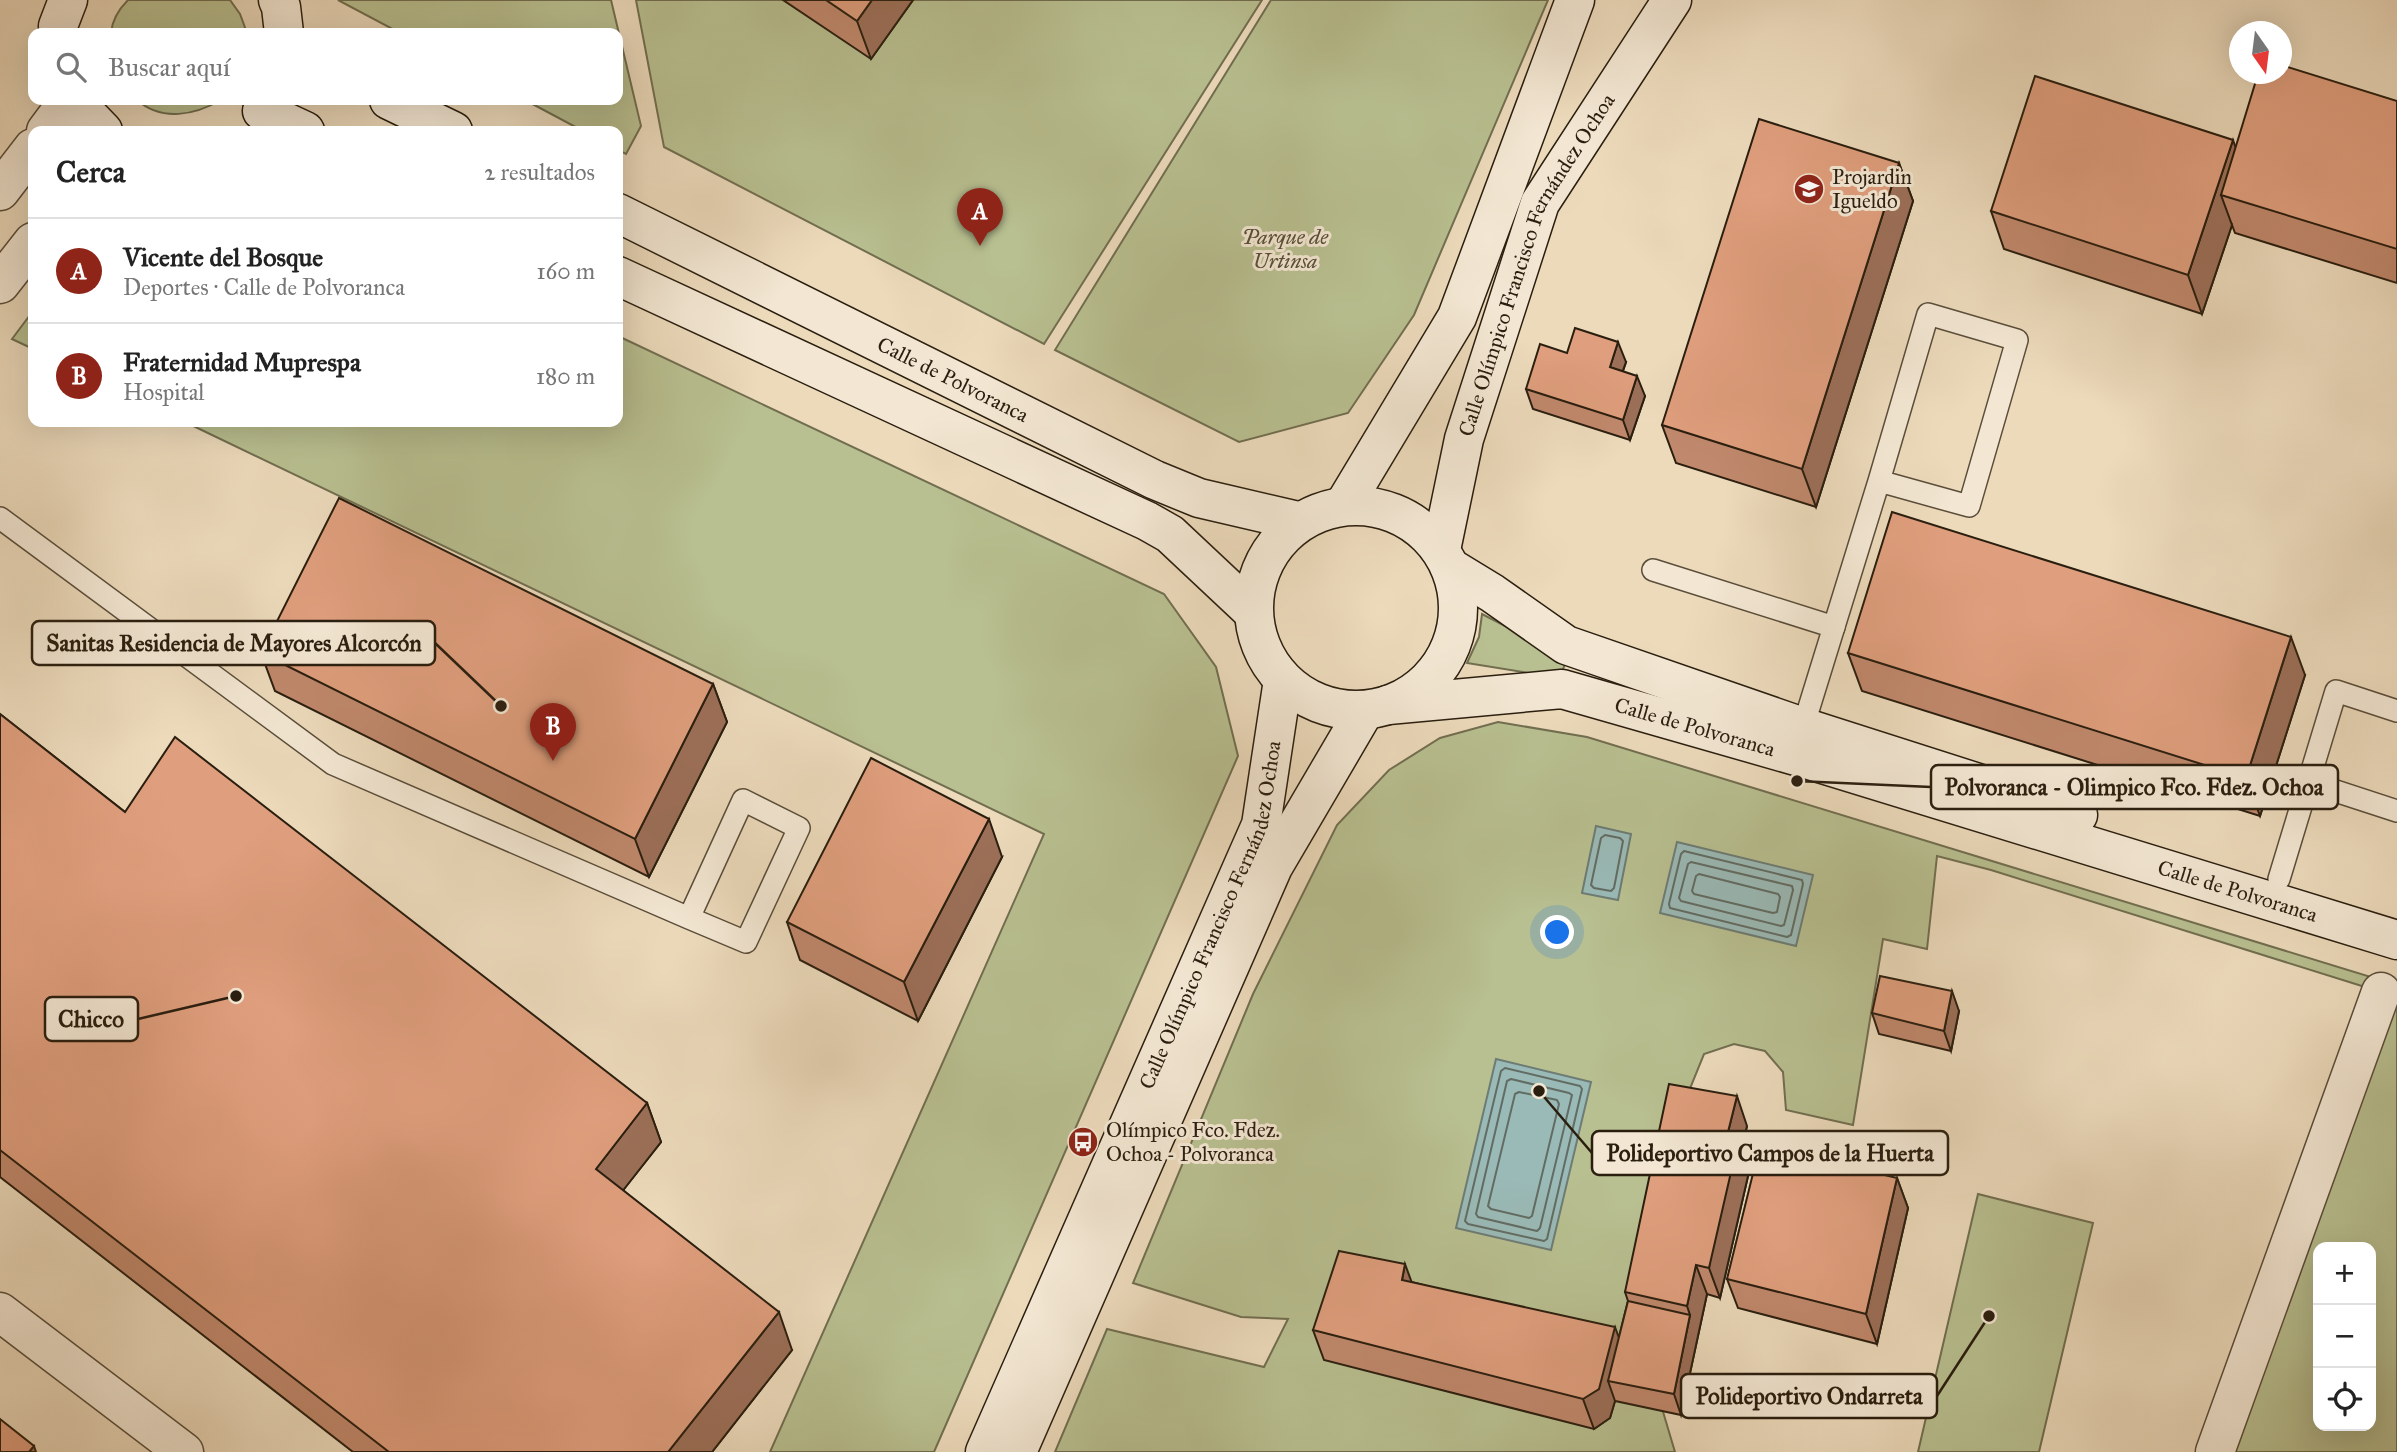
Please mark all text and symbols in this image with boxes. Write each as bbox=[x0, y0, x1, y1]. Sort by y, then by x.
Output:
north arrow bbox=[2229, 21, 2292, 84]
search box bbox=[28, 28, 623, 105]
icon: search bbox=[52, 48, 90, 86]
text: Buscar aquí bbox=[108, 51, 230, 83]
street label: Calle Olímpico Francisco Fernández Ochoa bbox=[1453, 89, 1621, 440]
text: Cerca bbox=[56, 154, 125, 190]
text: 2 resultados bbox=[484, 158, 595, 186]
place label: Projardin Igueldo bbox=[1832, 164, 1912, 214]
school or university icon: Projardin Igueldo bbox=[1792, 172, 1826, 206]
pin: A bbox=[957, 188, 1003, 246]
park label: Parque de Urtinsa bbox=[1242, 224, 1329, 274]
text: Vicente del Bosque bbox=[123, 241, 323, 273]
text: A bbox=[71, 257, 87, 285]
text: 160 m bbox=[537, 257, 595, 285]
text: Deportes · Calle de Polvoranca bbox=[123, 273, 405, 301]
street label: Calle de Polvoranca bbox=[873, 331, 1033, 428]
text: Fraternidad Muprespa bbox=[123, 346, 361, 378]
text: B bbox=[71, 362, 87, 390]
text: 180 m bbox=[536, 362, 595, 390]
text: Hospital bbox=[123, 378, 205, 406]
callout: Sanitas Residencia de Mayores Alcorcón bbox=[32, 621, 435, 665]
text: Sanitas Residencia de Mayores Alcorcón bbox=[46, 629, 422, 658]
street label: Calle de Polvoranca bbox=[1612, 692, 1778, 762]
pin: B bbox=[530, 703, 576, 761]
street label: Calle Olímpico Francisco Fernández Ochoa bbox=[1133, 739, 1287, 1093]
callout: Polvoranca - Olimpico Fco. Fdez. Ochoa bbox=[1931, 765, 2338, 809]
text: Polvoranca - Olimpico Fco. Fdez. Ochoa bbox=[1944, 773, 2325, 802]
street label: Calle de Polvoranca bbox=[2155, 854, 2321, 928]
your location bbox=[1540, 915, 1574, 949]
callout: Chicco bbox=[45, 997, 138, 1041]
text: Chicco bbox=[58, 1005, 124, 1033]
place label: Olímpico Fco. Fdez. Ochoa - Polvoranca bbox=[1106, 1117, 1280, 1167]
bus stop icon: Olímpico Fco. Fdez. Ochoa - Polvoranca bbox=[1066, 1125, 1100, 1159]
callout: Polideportivo Campos de la Huerta bbox=[1592, 1131, 1948, 1175]
text: Polideportivo Campos de la Huerta bbox=[1606, 1139, 1935, 1168]
map controls bbox=[2313, 1242, 2376, 1431]
button: + bbox=[2313, 1242, 2376, 1305]
button: − bbox=[2313, 1305, 2376, 1368]
button: locate bbox=[2313, 1368, 2376, 1431]
callout: Polideportivo Ondarreta bbox=[1681, 1374, 1937, 1418]
text: Polideportivo Ondarreta bbox=[1695, 1382, 1924, 1411]

